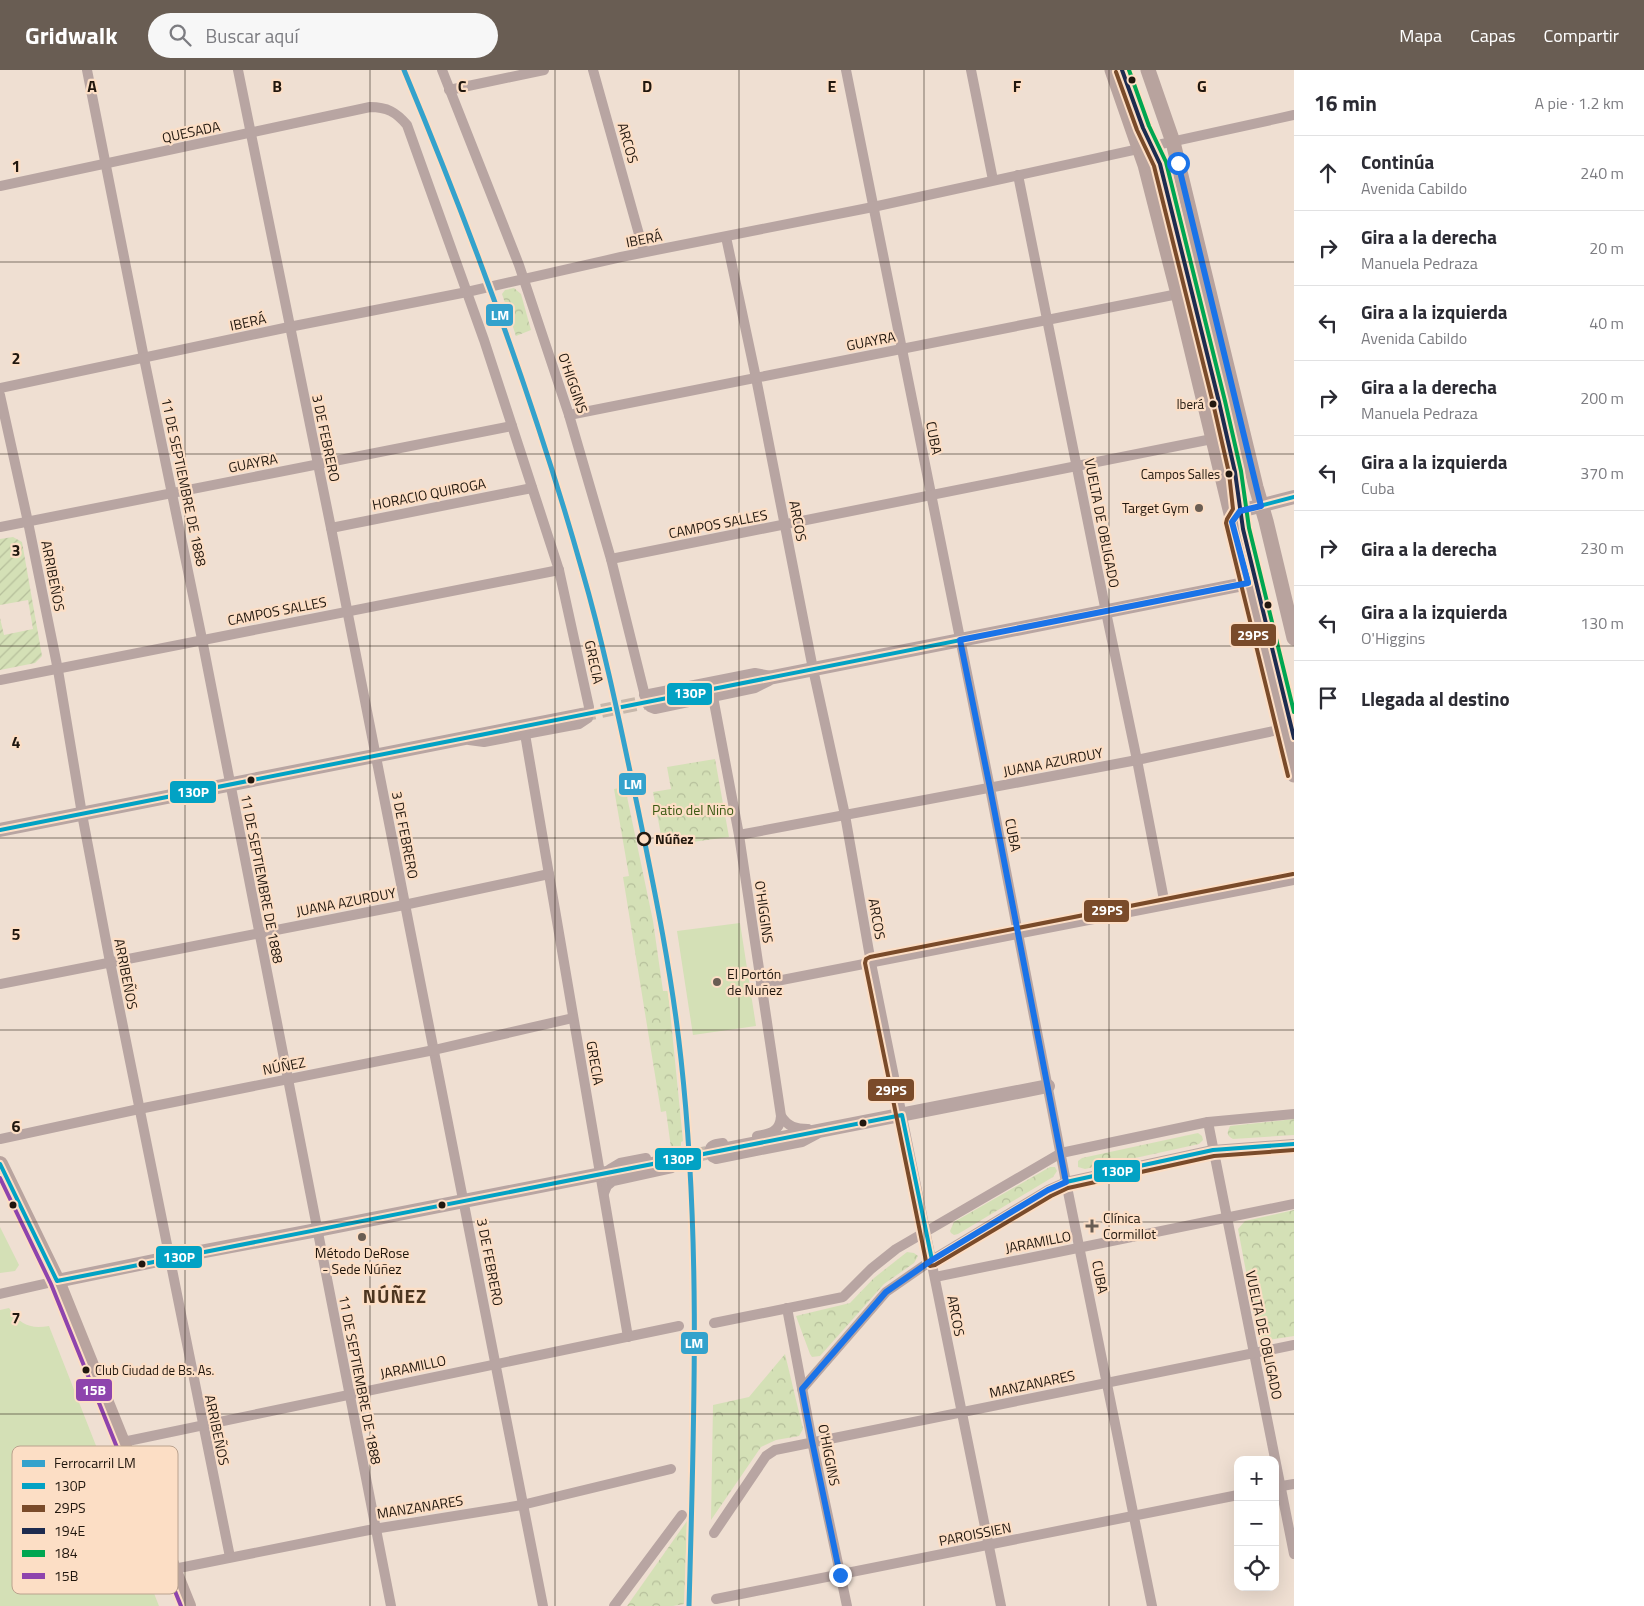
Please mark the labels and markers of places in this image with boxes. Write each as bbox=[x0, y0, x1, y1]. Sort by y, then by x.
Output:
unlabelled marker bbox=[1127, 75, 1137, 85]
place label: Iberá bbox=[1176, 394, 1204, 414]
marker: Iberá bbox=[1208, 399, 1218, 409]
place label: Campos Salles bbox=[1141, 464, 1220, 484]
marker: Campos Salles bbox=[1224, 469, 1234, 479]
place label: Target Gym bbox=[1122, 497, 1189, 518]
marker: Target Gym bbox=[1193, 502, 1205, 514]
unlabelled marker bbox=[1263, 600, 1273, 610]
unlabelled marker bbox=[246, 775, 256, 785]
place label: Núñez bbox=[655, 828, 694, 849]
marker: Núñez bbox=[637, 832, 651, 846]
place label: El Portón de Nuñez bbox=[727, 963, 782, 1000]
marker: El Portón de Nuñez bbox=[711, 976, 723, 988]
unlabelled marker bbox=[858, 1118, 868, 1128]
unlabelled marker bbox=[8, 1200, 18, 1210]
unlabelled marker bbox=[437, 1200, 447, 1210]
place label: Clínica Cormillot bbox=[1103, 1207, 1156, 1244]
marker: Clínica Cormillot bbox=[1085, 1219, 1099, 1233]
marker: Método DeRose - Sede Núñez bbox=[356, 1231, 368, 1243]
place label: Método DeRose - Sede Núñez bbox=[315, 1242, 409, 1279]
unlabelled marker bbox=[137, 1259, 147, 1269]
place label: Club Ciudad de Bs. As. bbox=[95, 1360, 214, 1380]
marker: Club Ciudad de Bs. As. bbox=[81, 1365, 91, 1375]

